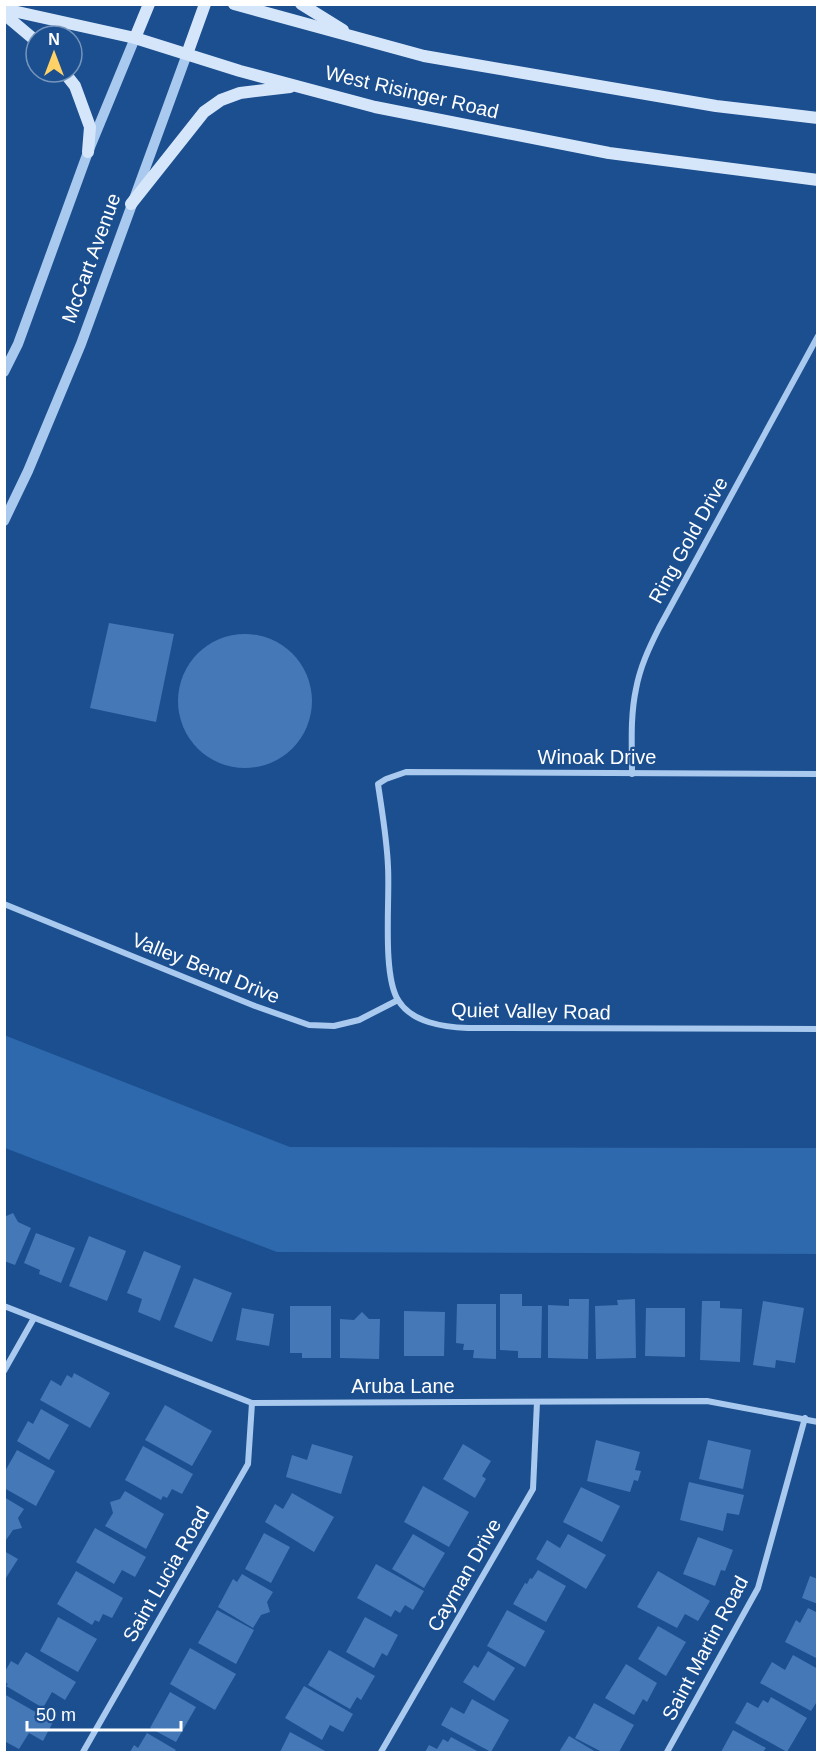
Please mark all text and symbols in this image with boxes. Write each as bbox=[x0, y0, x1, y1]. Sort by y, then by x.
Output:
north arrow bbox=[24, 24, 84, 84]
text: N bbox=[48, 31, 60, 48]
street label: West Risinger Road bbox=[323, 61, 501, 123]
street label: McCart Avenue bbox=[57, 190, 125, 326]
street label: Ring Gold Drive bbox=[644, 473, 732, 607]
street label: Winoak Drive bbox=[538, 746, 656, 768]
street label: Valley Bend Drive bbox=[129, 928, 283, 1008]
street label: Quiet Valley Road bbox=[451, 999, 611, 1023]
street label: Aruba Lane bbox=[351, 1375, 455, 1397]
street label: Saint Lucia Road bbox=[118, 1503, 214, 1645]
street label: Cayman Drive bbox=[423, 1515, 505, 1635]
street label: Saint Martin Road bbox=[658, 1572, 752, 1724]
scale bar bbox=[27, 1694, 182, 1732]
text: 50 m bbox=[36, 1705, 76, 1725]

